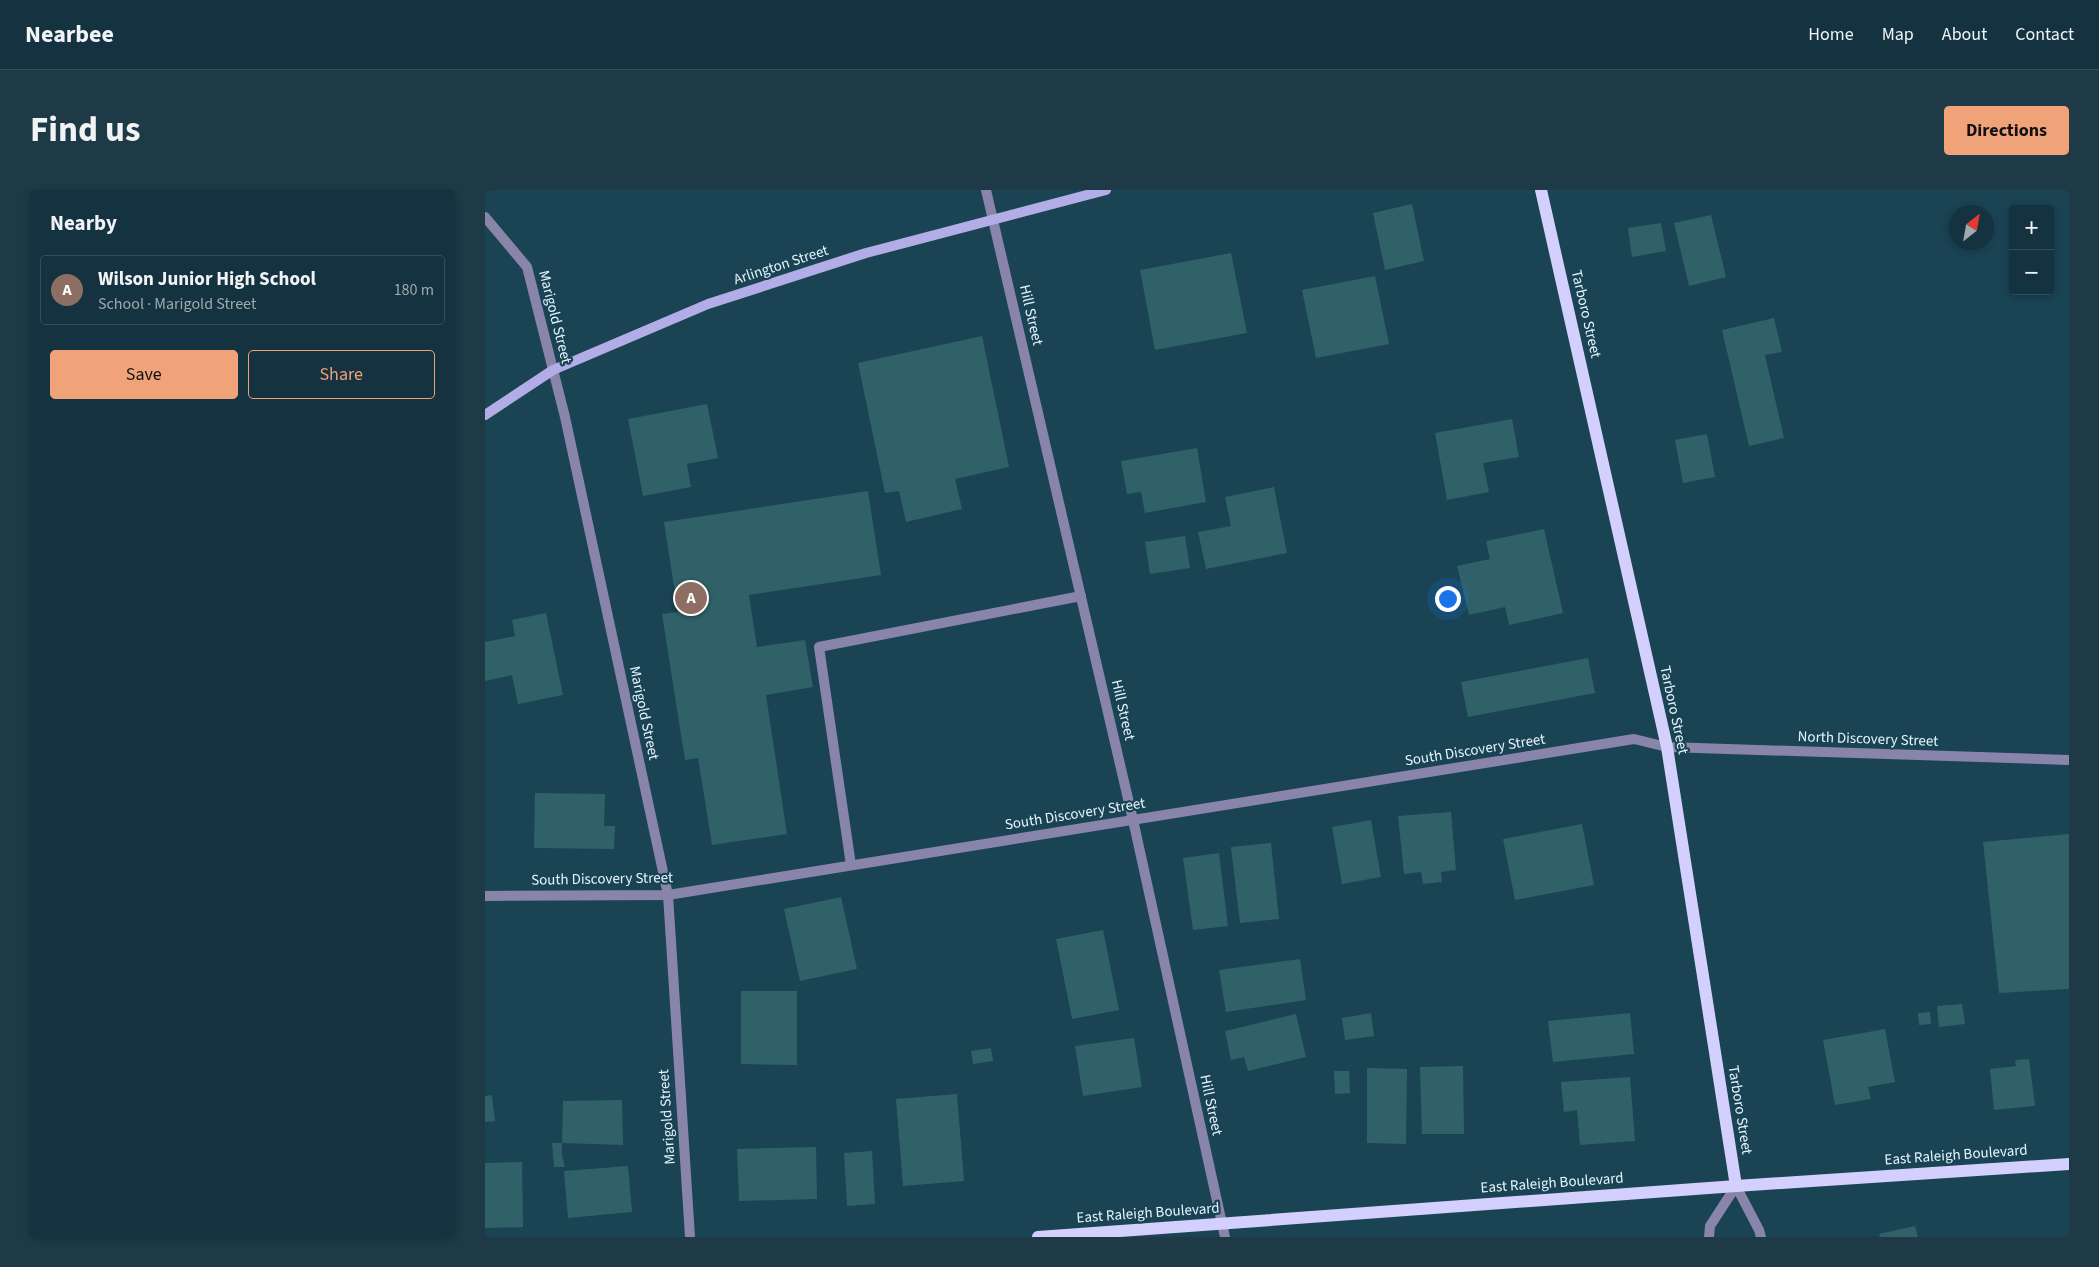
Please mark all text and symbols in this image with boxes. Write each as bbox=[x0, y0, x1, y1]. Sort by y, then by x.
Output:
text: Nearbee bbox=[25, 17, 114, 52]
text: Home bbox=[1808, 22, 1854, 47]
text: Map bbox=[1882, 22, 1914, 47]
text: About bbox=[1942, 22, 1987, 47]
text: Contact bbox=[2015, 22, 2074, 47]
text: Find us bbox=[30, 105, 140, 155]
button: Directions bbox=[1944, 106, 2069, 155]
north arrow bbox=[1949, 205, 1994, 250]
map controls bbox=[2009, 205, 2054, 295]
button: + bbox=[2009, 205, 2054, 250]
text: Nearby bbox=[50, 208, 117, 238]
street label: Arlington Street bbox=[731, 240, 831, 290]
button: − bbox=[2009, 250, 2054, 295]
text: Wilson Junior High School bbox=[98, 266, 316, 293]
street label: Marigold Street bbox=[533, 268, 577, 366]
street label: Tarboro Street bbox=[1566, 268, 1606, 360]
text: A bbox=[62, 279, 72, 301]
text: 180 m bbox=[394, 279, 434, 301]
street label: Hill Street bbox=[1014, 283, 1048, 347]
text: School · Marigold Street bbox=[98, 293, 256, 315]
button: Save bbox=[50, 350, 238, 399]
button: Share bbox=[248, 350, 435, 399]
pin: A bbox=[675, 579, 707, 617]
your location bbox=[1435, 586, 1461, 612]
street label: Marigold Street bbox=[624, 664, 664, 762]
street label: Tarboro Street bbox=[1654, 664, 1694, 756]
street label: Hill Street bbox=[1106, 678, 1140, 742]
street label: North Discovery Street bbox=[1797, 726, 1939, 752]
street label: South Discovery Street bbox=[1403, 729, 1547, 771]
street label: South Discovery Street bbox=[1003, 793, 1147, 835]
street label: South Discovery Street bbox=[531, 867, 673, 891]
street label: Tarboro Street bbox=[1723, 1064, 1757, 1156]
street label: Marigold Street bbox=[653, 1069, 681, 1165]
street label: Hill Street bbox=[1194, 1073, 1228, 1137]
street label: East Raleigh Boulevard bbox=[1884, 1140, 2028, 1170]
street label: East Raleigh Boulevard bbox=[1480, 1168, 1624, 1198]
street label: East Raleigh Boulevard bbox=[1076, 1198, 1220, 1228]

